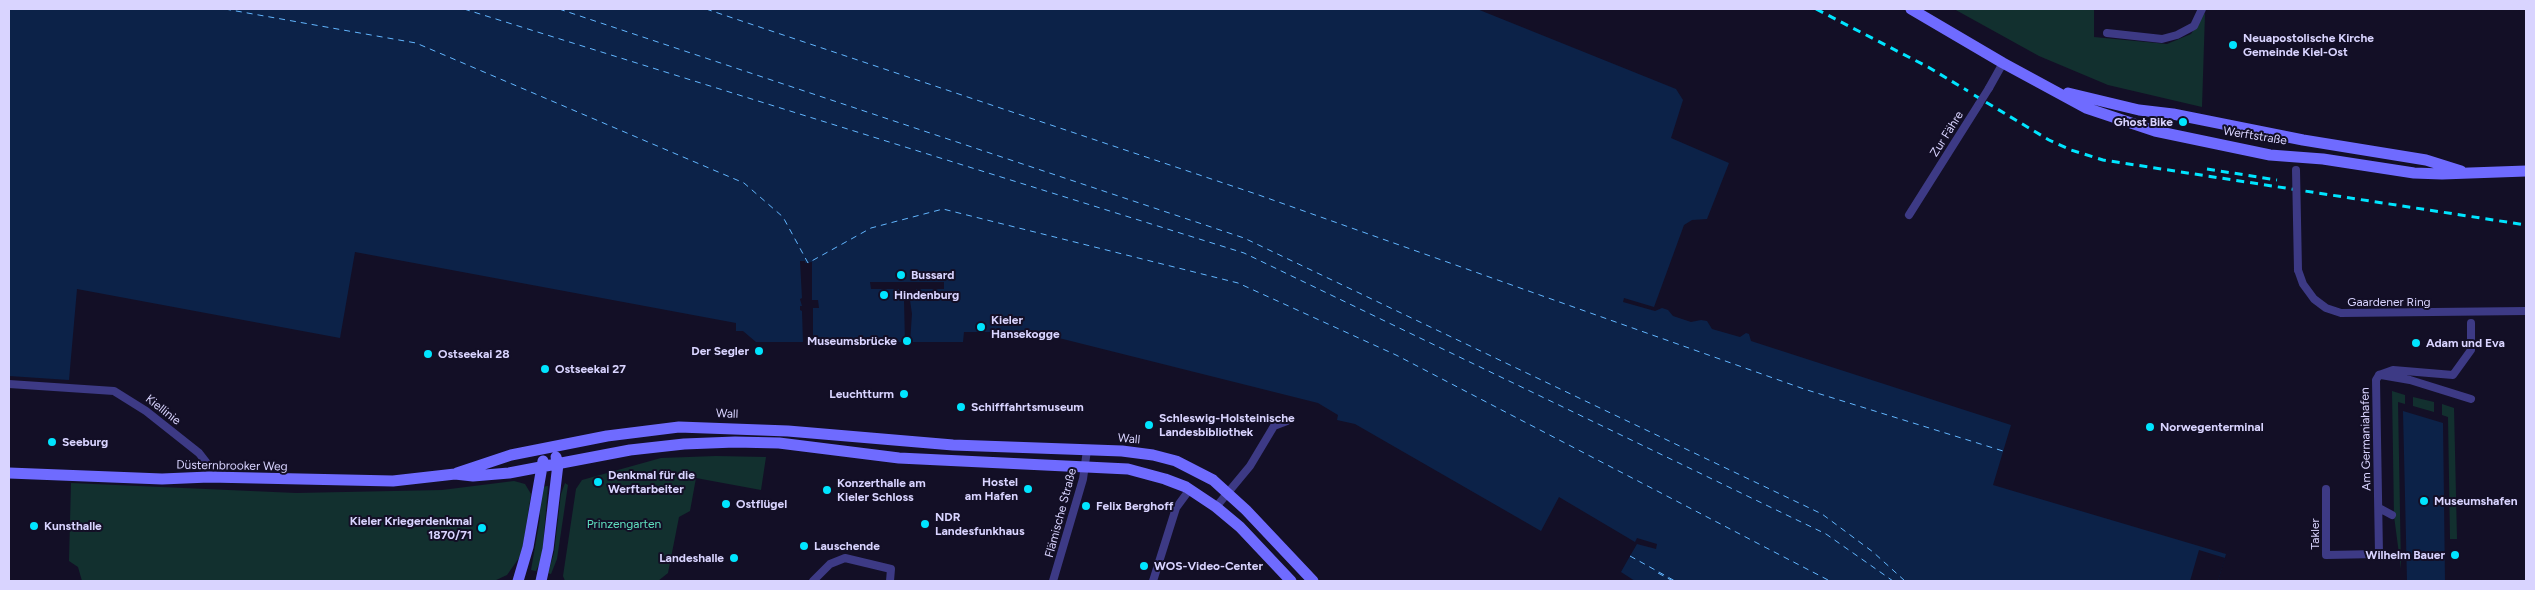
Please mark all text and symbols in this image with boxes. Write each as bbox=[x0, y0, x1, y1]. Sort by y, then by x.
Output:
place label: Neuapostolische Kirche Gemeinde Kiel-Ost bbox=[2243, 31, 2374, 59]
marker: Neuapostolische Kirche Gemeinde Kiel-Ost bbox=[2227, 39, 2239, 51]
street label: Zur Fähre bbox=[1927, 108, 1967, 160]
place label: Ghost Bike bbox=[2114, 115, 2173, 129]
marker: Ghost Bike bbox=[2177, 116, 2189, 128]
street label: Werftstraße bbox=[2222, 124, 2288, 148]
place label: Bussard bbox=[911, 268, 954, 282]
marker: Bussard bbox=[895, 269, 907, 281]
place label: Hindenburg bbox=[894, 288, 959, 302]
marker: Hindenburg bbox=[878, 289, 890, 301]
street label: Gaardener Ring bbox=[2347, 295, 2431, 309]
place label: Kieler Hansekogge bbox=[991, 313, 1060, 341]
marker: Kieler Hansekogge bbox=[975, 321, 987, 333]
place label: Museumsbrücke bbox=[807, 334, 897, 348]
marker: Museumsbrücke bbox=[901, 335, 913, 347]
place label: Adam und Eva bbox=[2426, 336, 2505, 350]
marker: Adam und Eva bbox=[2410, 337, 2422, 349]
place label: Der Segler bbox=[691, 344, 749, 358]
marker: Der Segler bbox=[753, 345, 765, 357]
place label: Ostseekai 28 bbox=[438, 347, 510, 361]
marker: Ostseekai 28 bbox=[422, 348, 434, 360]
place label: Ostseekai 27 bbox=[555, 362, 626, 376]
marker: Ostseekai 27 bbox=[539, 363, 551, 375]
place label: Leuchtturm bbox=[829, 387, 894, 401]
street label: Am Germaniahafen bbox=[2358, 387, 2374, 491]
marker: Leuchtturm bbox=[898, 388, 910, 400]
street label: Kiellinie bbox=[143, 392, 183, 428]
place label: Schifffahrtsmuseum bbox=[971, 400, 1084, 414]
marker: Schifffahrtsmuseum bbox=[955, 401, 967, 413]
street label: Wall bbox=[716, 406, 738, 422]
place label: Schleswig-Holsteinische Landesbibliothek bbox=[1159, 411, 1295, 439]
marker: Schleswig-Holsteinische Landesbibliothek bbox=[1143, 419, 1155, 431]
place label: Norwegenterminal bbox=[2160, 420, 2264, 434]
marker: Norwegenterminal bbox=[2144, 421, 2156, 433]
street label: Wall bbox=[1117, 431, 1141, 447]
place label: Seeburg bbox=[62, 435, 108, 449]
marker: Seeburg bbox=[46, 436, 58, 448]
street label: Düsternbrooker Weg bbox=[176, 458, 288, 474]
street label: Flämische Straße bbox=[1042, 467, 1080, 559]
place label: Denkmal für die Werftarbeiter bbox=[608, 468, 695, 496]
place label: Hostel am Hafen bbox=[965, 475, 1018, 503]
marker: Denkmal für die Werftarbeiter bbox=[592, 476, 604, 488]
place label: Konzerthalle am Kieler Schloss bbox=[837, 476, 926, 504]
marker: Hostel am Hafen bbox=[1022, 483, 1034, 495]
marker: Konzerthalle am Kieler Schloss bbox=[821, 484, 833, 496]
place label: Museumshafen bbox=[2434, 494, 2517, 508]
marker: Museumshafen bbox=[2418, 495, 2430, 507]
place label: Ostflügel bbox=[736, 497, 787, 511]
marker: Ostflügel bbox=[720, 498, 732, 510]
place label: Felix Berghoff bbox=[1096, 499, 1174, 513]
marker: Felix Berghoff bbox=[1080, 500, 1092, 512]
place label: NDR Landesfunkhaus bbox=[935, 510, 1024, 538]
place label: Kieler Kriegerdenkmal 1870/71 bbox=[350, 514, 472, 542]
park label: Prinzengarten bbox=[587, 517, 661, 531]
marker: NDR Landesfunkhaus bbox=[919, 518, 931, 530]
street label: Takler bbox=[2308, 518, 2322, 550]
place label: Kunsthalle bbox=[44, 519, 102, 533]
marker: Kunsthalle bbox=[28, 520, 40, 532]
marker: Kieler Kriegerdenkmal 1870/71 bbox=[476, 522, 488, 534]
place label: Lauschende bbox=[814, 539, 880, 553]
marker: Lauschende bbox=[798, 540, 810, 552]
place label: Wilhelm Bauer bbox=[2366, 548, 2445, 562]
marker: Wilhelm Bauer bbox=[2449, 549, 2461, 561]
place label: Landeshalle bbox=[659, 551, 724, 565]
marker: Landeshalle bbox=[728, 552, 740, 564]
place label: WOS-Video-Center bbox=[1154, 559, 1263, 573]
marker: WOS-Video-Center bbox=[1138, 560, 1150, 572]

